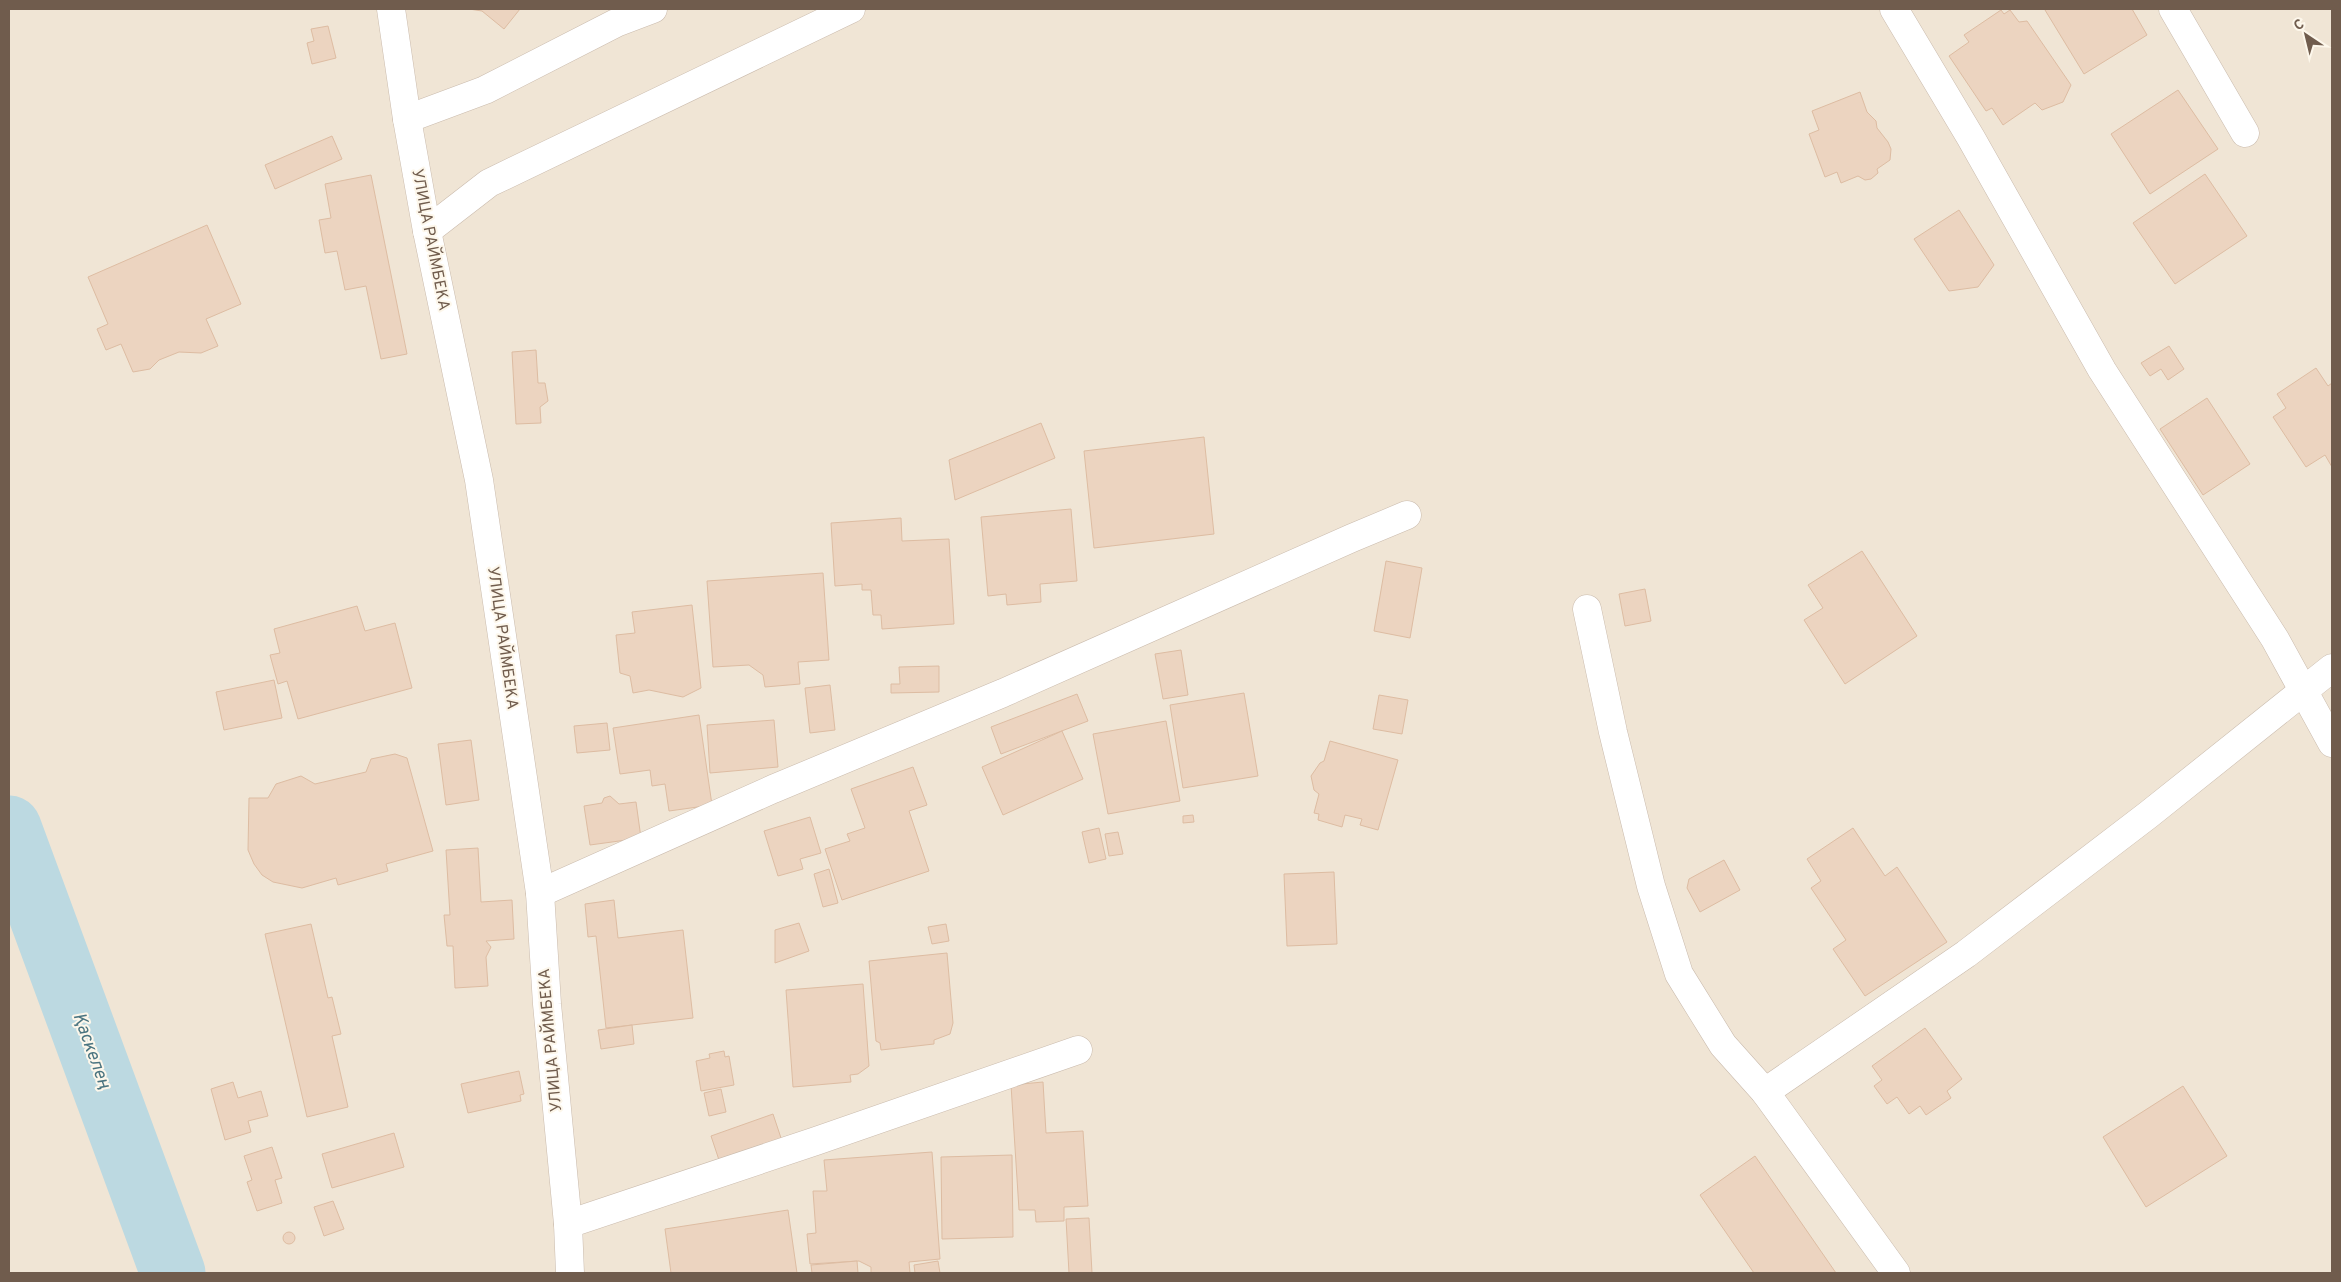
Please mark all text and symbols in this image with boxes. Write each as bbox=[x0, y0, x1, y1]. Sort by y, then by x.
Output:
north arrow bbox=[2281, 10, 2331, 60]
text: С bbox=[2291, 16, 2308, 35]
street label: УЛИЦА РАЙМБЕКА bbox=[406, 167, 456, 313]
street label: УЛИЦА РАЙМБЕКА bbox=[482, 565, 524, 711]
street label: УЛИЦА РАЙМБЕКА bbox=[533, 967, 567, 1113]
water label: Қаскелең bbox=[67, 1010, 115, 1092]

